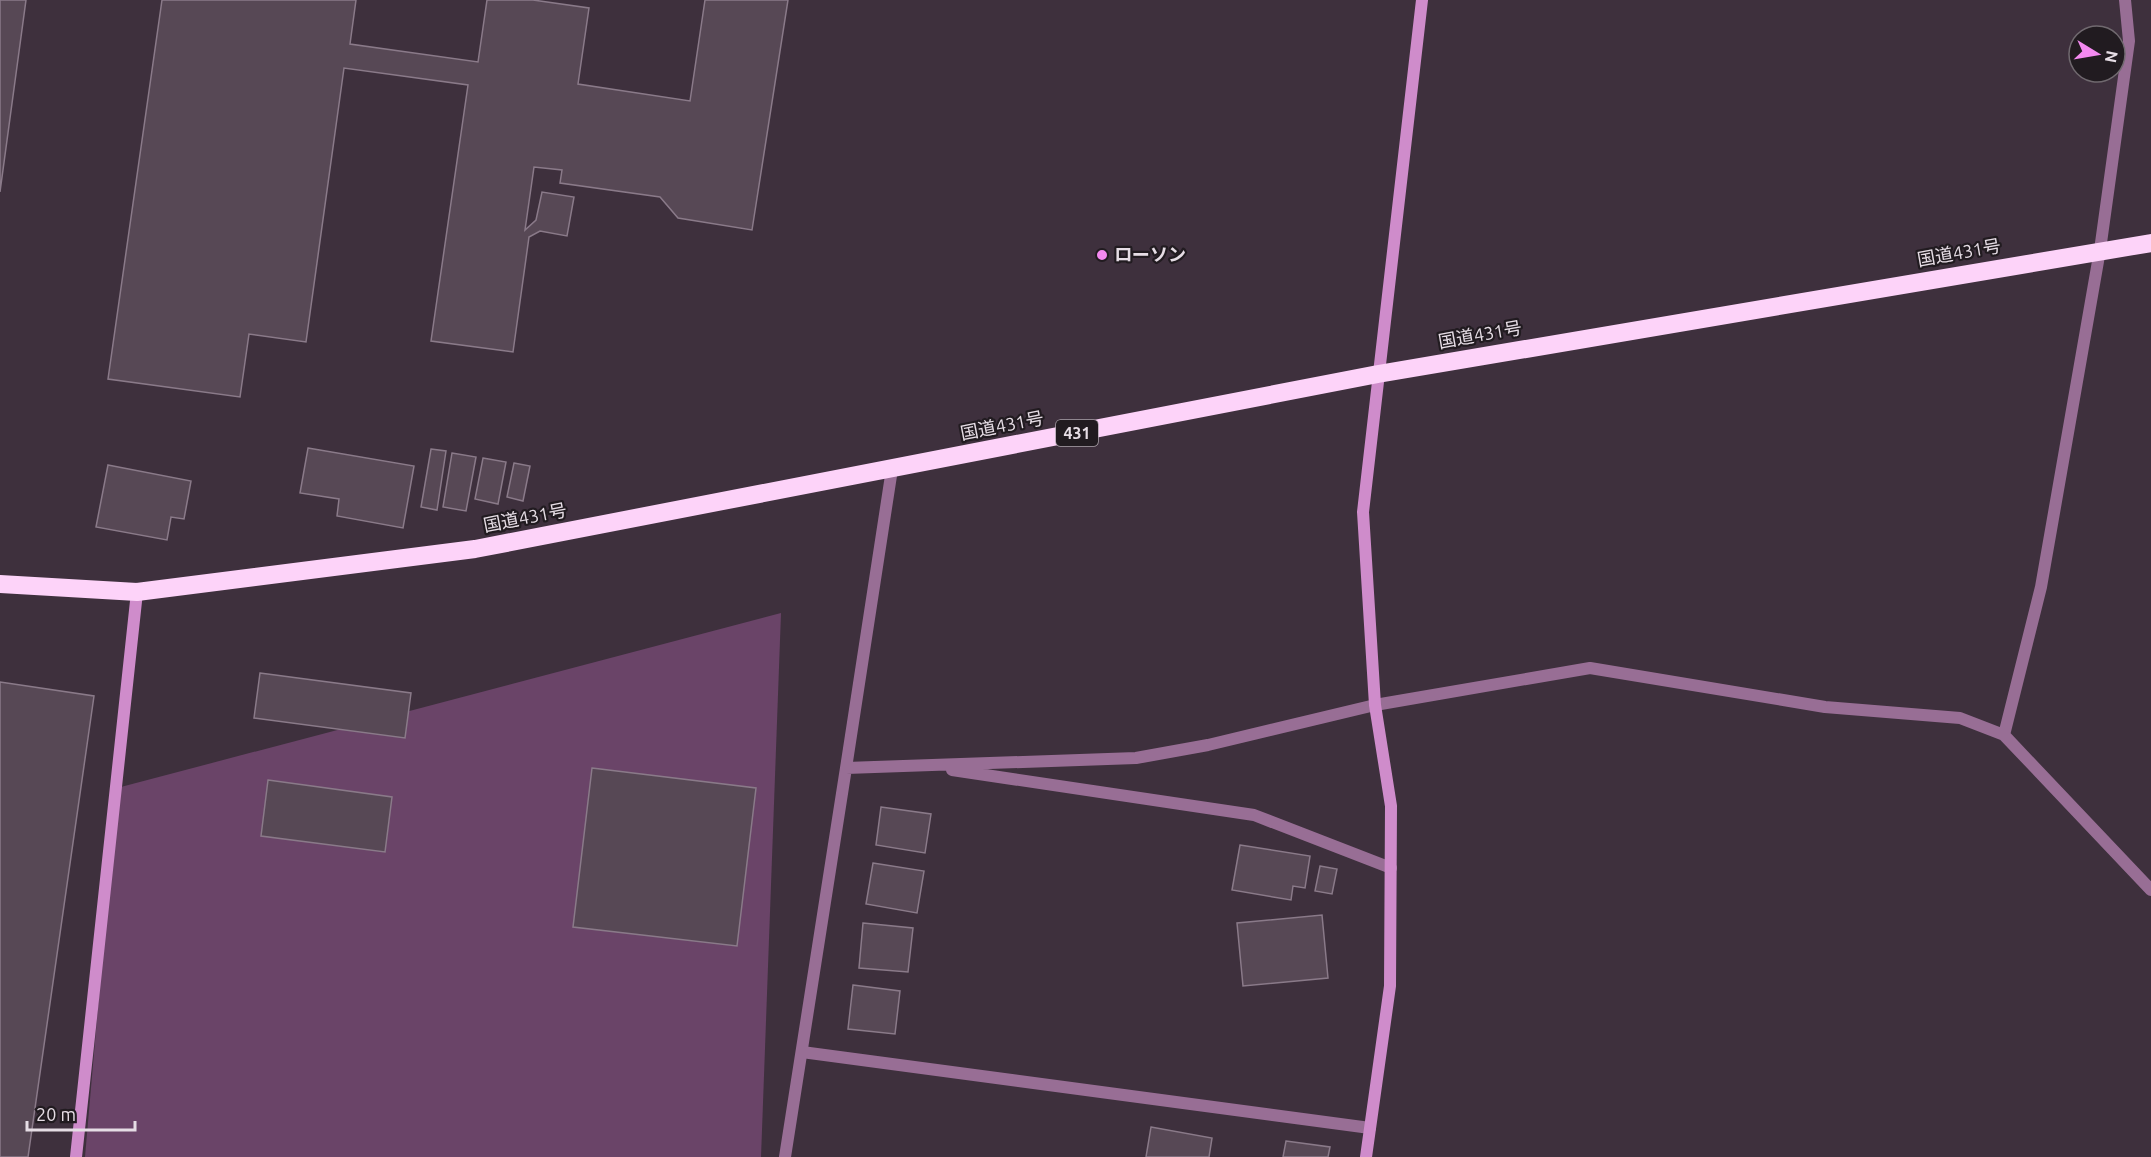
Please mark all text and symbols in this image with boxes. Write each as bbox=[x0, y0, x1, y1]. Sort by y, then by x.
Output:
north arrow bbox=[2067, 24, 2127, 84]
text: N bbox=[2102, 49, 2122, 64]
street label: 国道431号 bbox=[1915, 235, 2002, 269]
place label: ローソン bbox=[1114, 244, 1186, 264]
marker: ローソン bbox=[1095, 248, 1109, 262]
street label: 国道431号 bbox=[1436, 317, 1523, 351]
street label: 国道431号 bbox=[958, 407, 1045, 443]
road number: 431 bbox=[1056, 420, 1098, 446]
street label: 国道431号 bbox=[481, 499, 568, 535]
scale bar bbox=[27, 1094, 135, 1132]
text: 20 m bbox=[36, 1104, 76, 1124]

